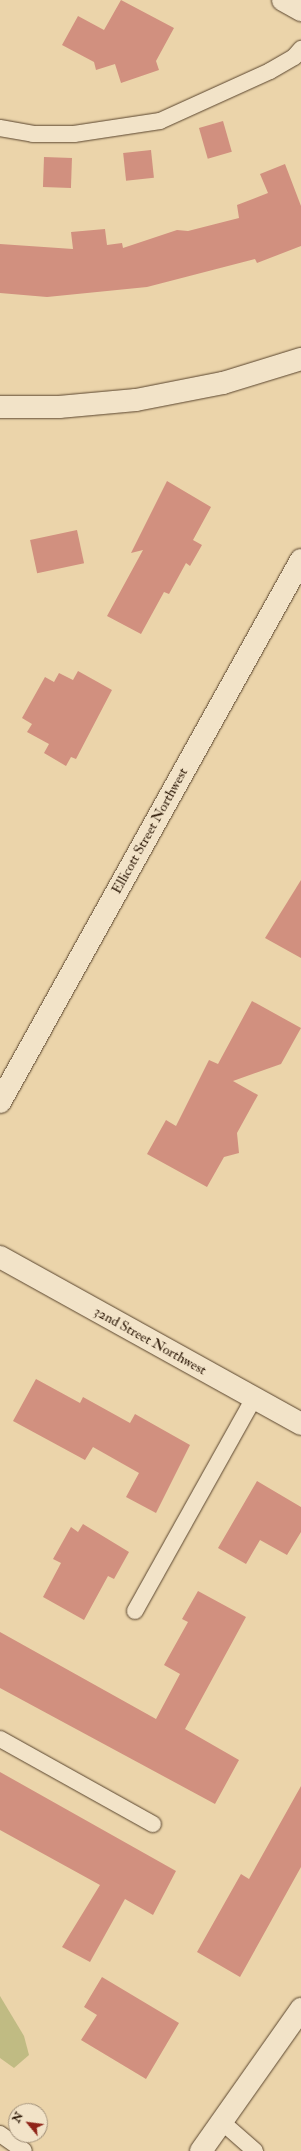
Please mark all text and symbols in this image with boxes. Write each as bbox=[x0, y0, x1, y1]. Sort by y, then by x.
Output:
street label: Ellicott Street Northwest bbox=[108, 765, 192, 897]
street label: 32nd Street Northwest bbox=[91, 1303, 209, 1379]
north arrow bbox=[8, 2103, 48, 2143]
text: N bbox=[10, 2110, 26, 2125]

